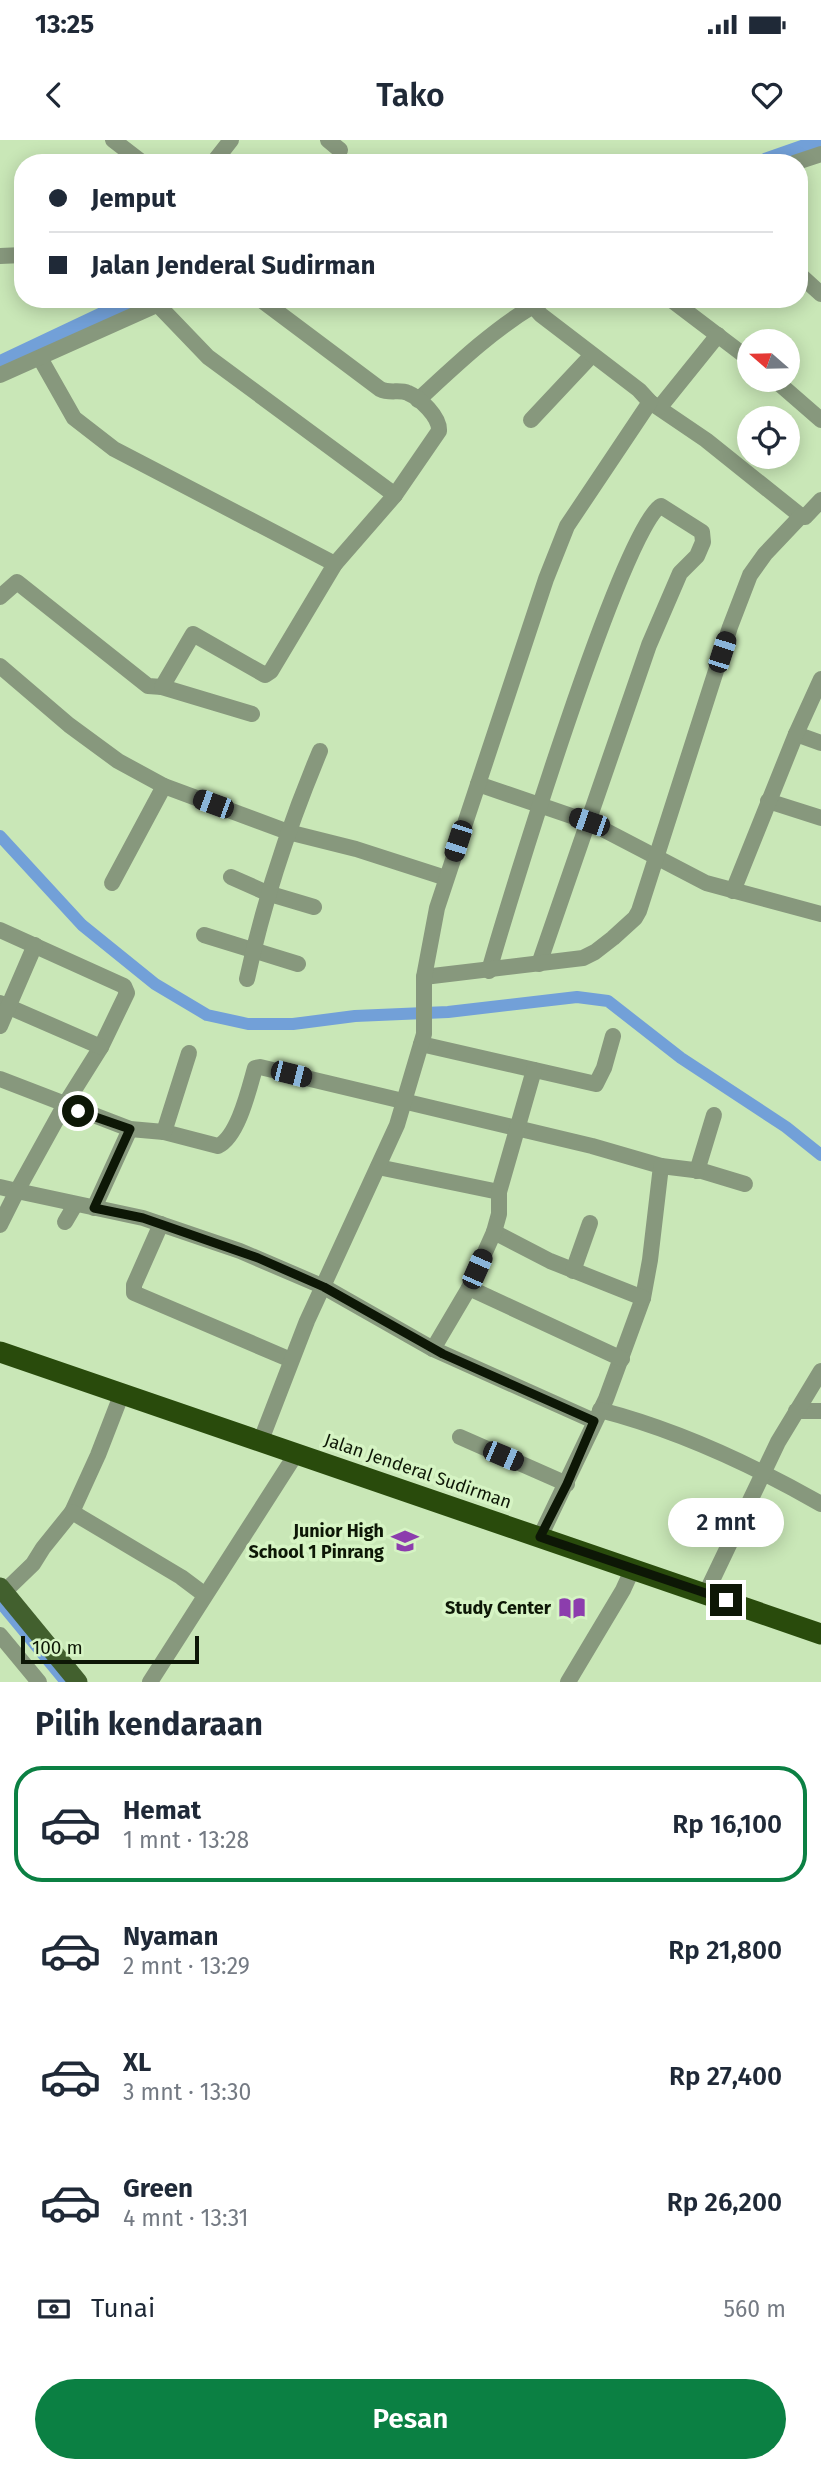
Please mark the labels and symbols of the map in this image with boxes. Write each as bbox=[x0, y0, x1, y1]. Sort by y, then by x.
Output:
north arrow bbox=[737, 329, 800, 392]
car bbox=[706, 629, 739, 675]
car bbox=[190, 787, 237, 821]
car bbox=[566, 805, 613, 839]
car bbox=[442, 818, 475, 864]
car bbox=[269, 1059, 314, 1089]
route start bbox=[62, 1095, 94, 1127]
car bbox=[459, 1246, 496, 1292]
street label: Jalan Jenderal Sudirman bbox=[321, 1429, 515, 1513]
car bbox=[480, 1438, 527, 1474]
callout: 2 mnt bbox=[668, 1498, 784, 1548]
place label: Junior High School 1 Pinrang bbox=[248, 1520, 384, 1563]
school or university icon: Junior High School 1 Pinrang bbox=[390, 1526, 420, 1556]
route end bbox=[710, 1584, 742, 1616]
library icon: Study Center bbox=[557, 1593, 587, 1623]
place label: Study Center bbox=[445, 1597, 552, 1619]
scale bar bbox=[21, 1633, 200, 1665]

